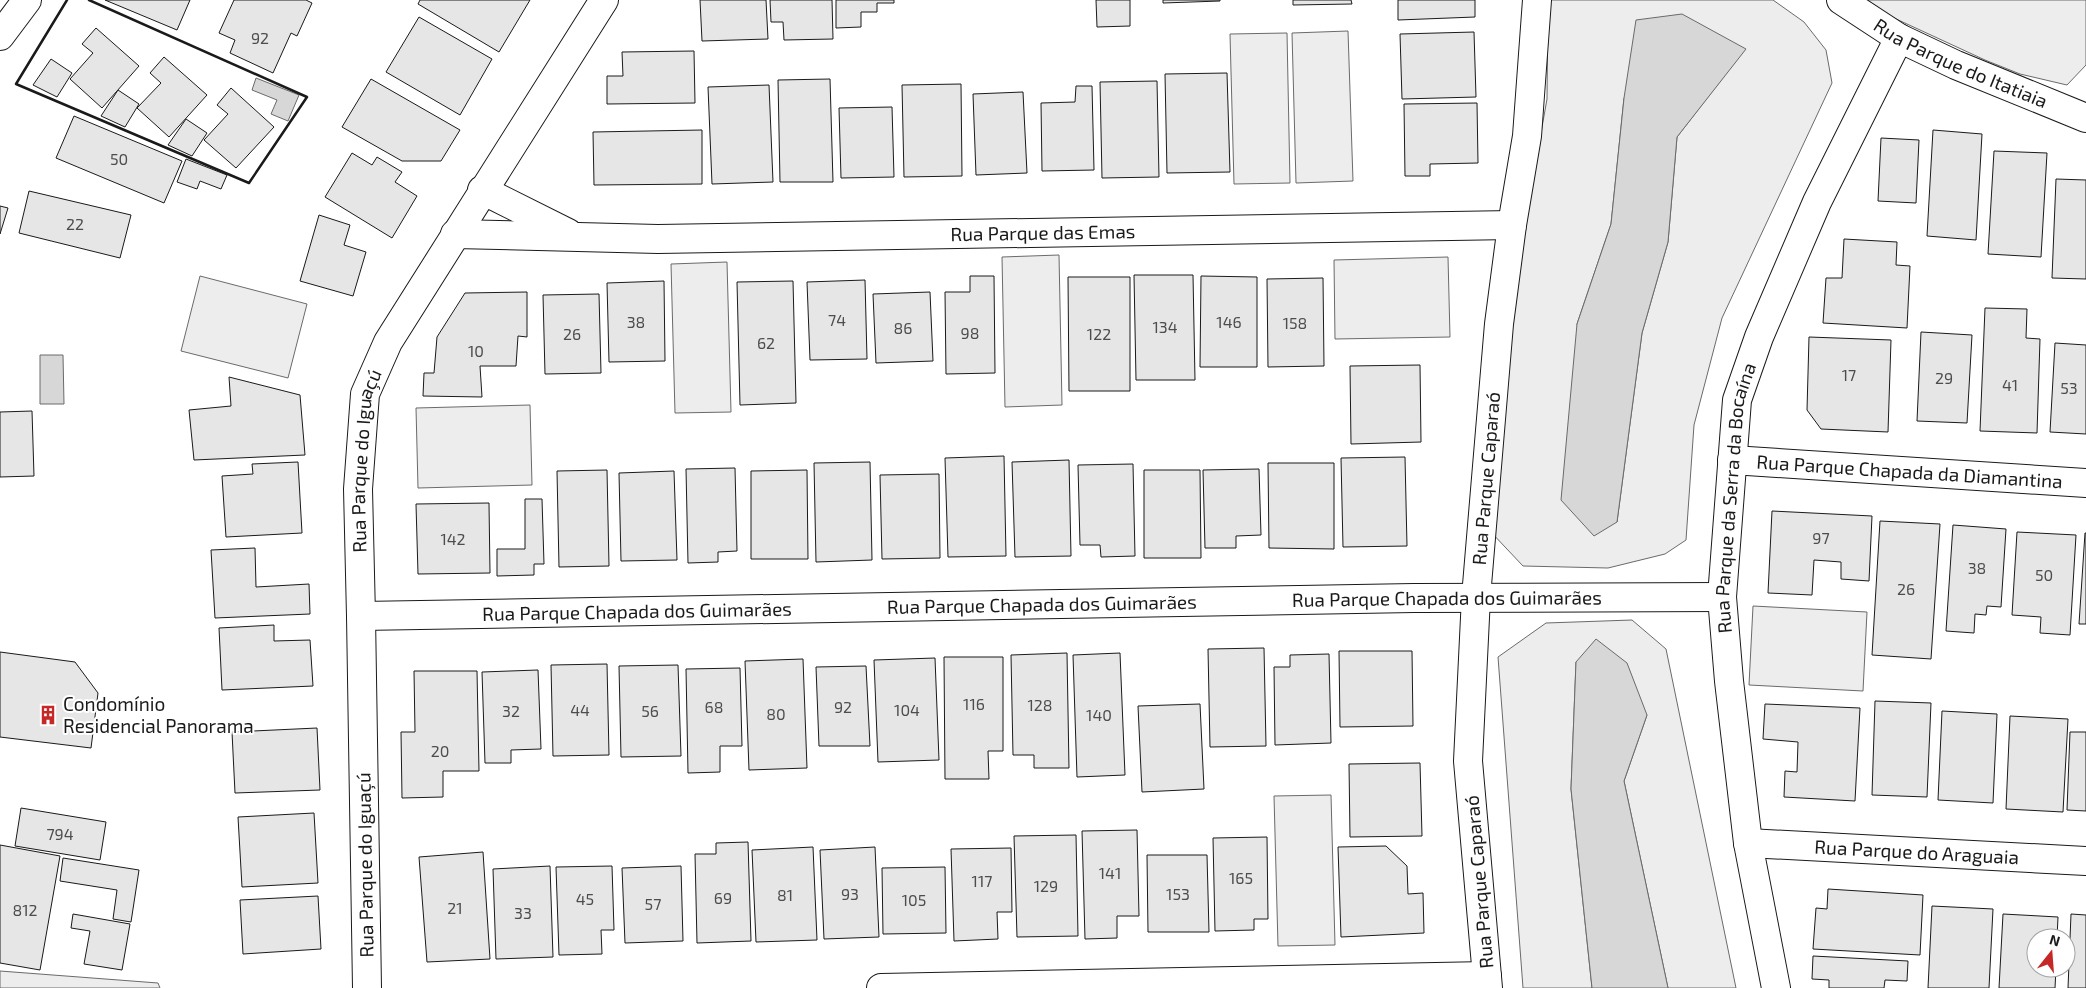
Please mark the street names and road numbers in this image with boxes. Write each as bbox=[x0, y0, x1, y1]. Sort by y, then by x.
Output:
street label: Rua Parque do Itatiaia bbox=[1870, 13, 2051, 112]
street label: Rua Parque das Emas bbox=[950, 219, 1136, 245]
street label: Rua Parque da Serra da Bocaína bbox=[1710, 359, 1760, 634]
street label: Rua Parque do Iguaçú bbox=[346, 365, 386, 553]
street label: Rua Parque Caparaó bbox=[1467, 391, 1504, 566]
street label: Rua Parque Chapada da Diamantina bbox=[1756, 450, 2063, 492]
street label: Rua Parque Chapada dos Guimarães bbox=[1292, 585, 1602, 611]
street label: Rua Parque Chapada dos Guimarães bbox=[887, 590, 1197, 618]
street label: Rua Parque Chapada dos Guimarães bbox=[482, 597, 792, 625]
street label: Rua Parque do Iguaçú bbox=[351, 772, 379, 958]
street label: Rua Parque Caparaó bbox=[1459, 794, 1498, 970]
street label: Rua Parque do Araguaia bbox=[1814, 835, 2020, 868]

